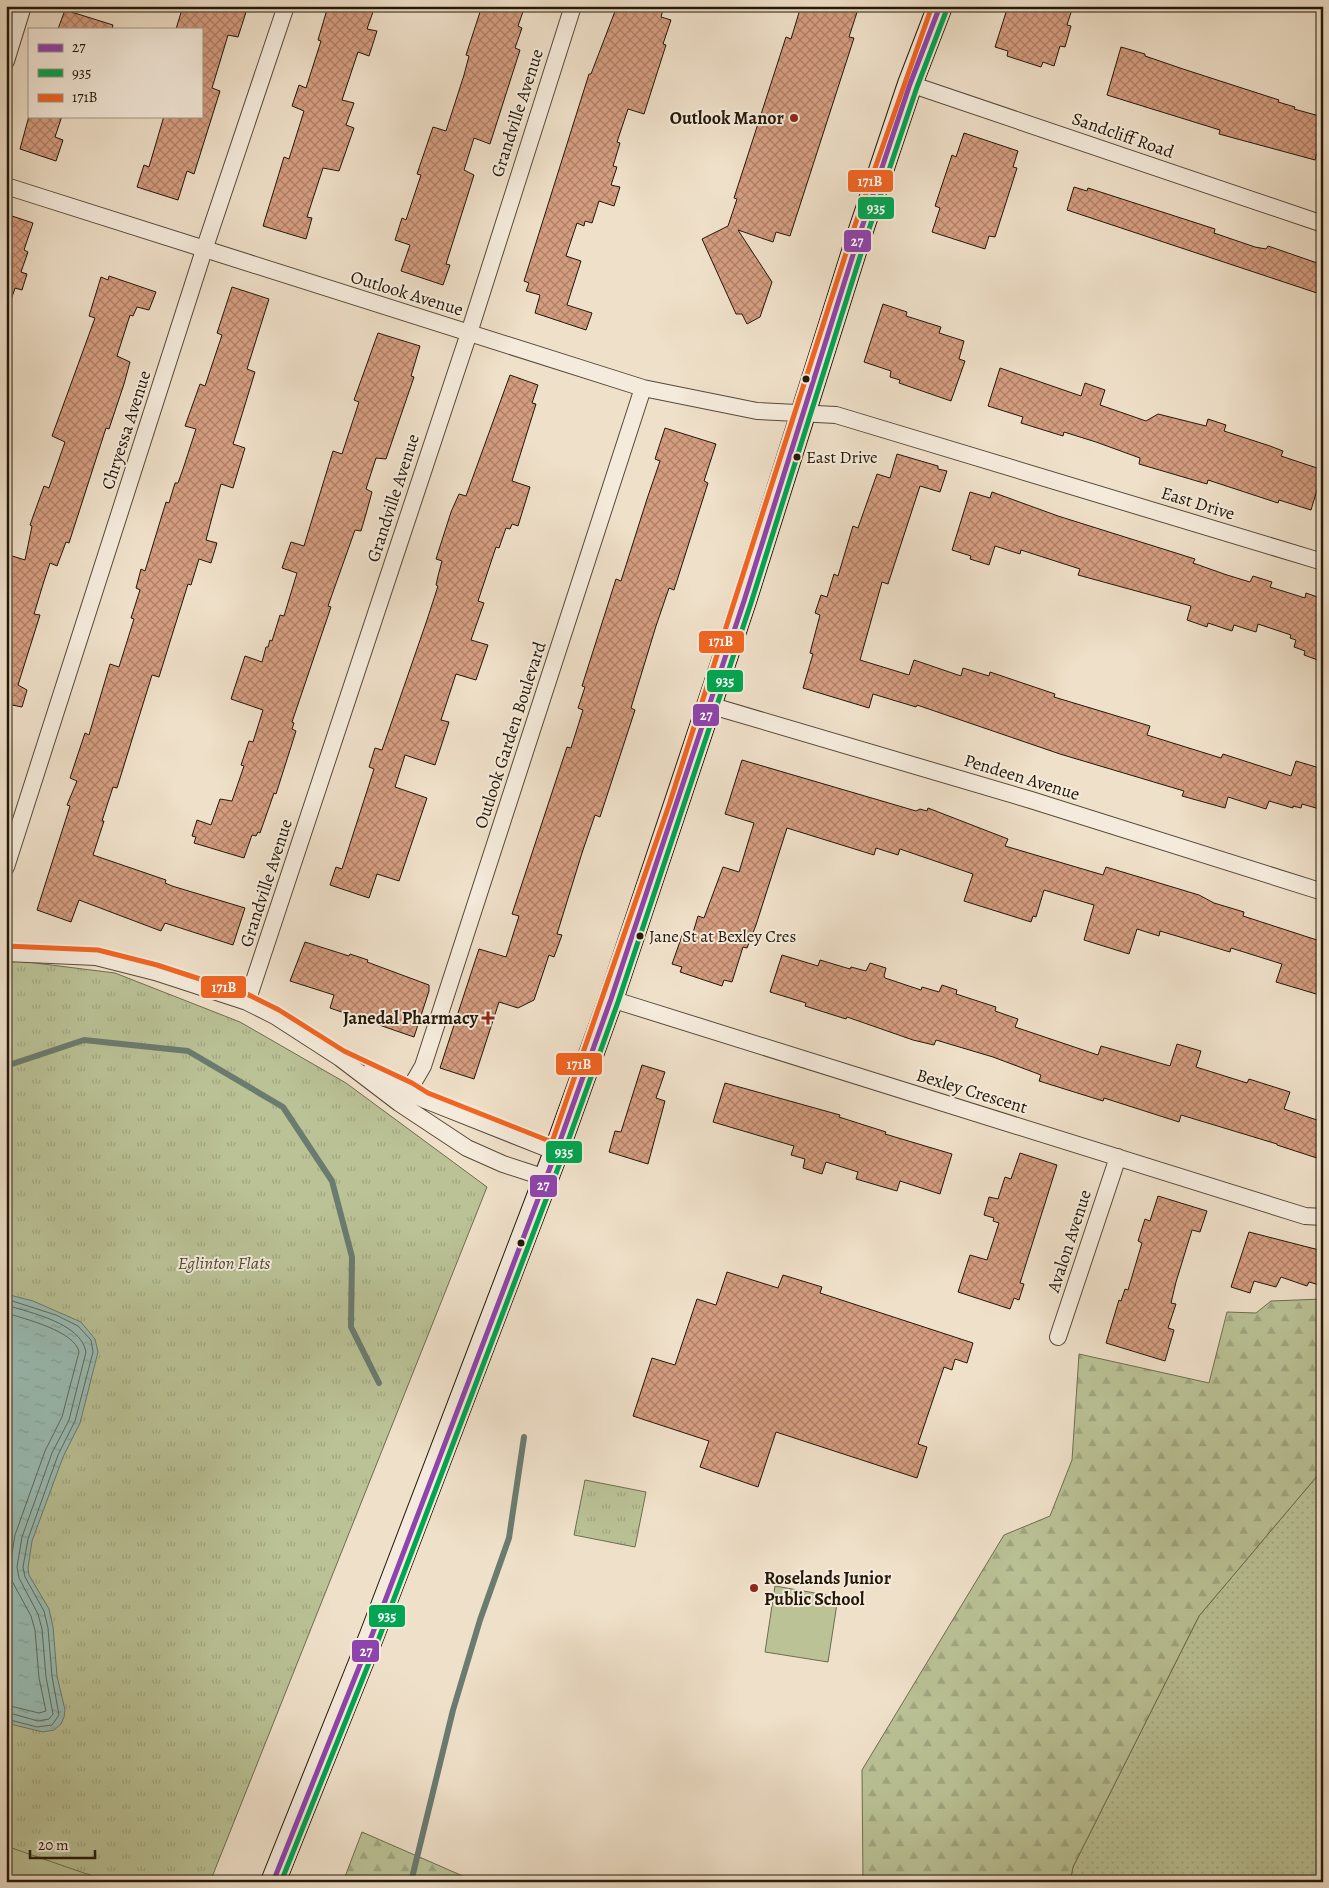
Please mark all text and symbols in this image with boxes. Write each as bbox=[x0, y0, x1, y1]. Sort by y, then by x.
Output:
legend bbox=[28, 28, 202, 118]
text: 27 bbox=[72, 37, 86, 57]
street label: Grandville Avenue bbox=[485, 46, 549, 180]
text: 935 bbox=[72, 63, 92, 83]
text: 171B bbox=[72, 87, 98, 107]
place label: Outlook Manor bbox=[670, 106, 785, 130]
street label: Sandcliff Road bbox=[1069, 106, 1178, 164]
marker: Outlook Manor bbox=[788, 112, 800, 124]
line badge: 171B bbox=[847, 169, 894, 193]
text: 171B bbox=[858, 172, 883, 191]
line badge: 935 bbox=[857, 196, 895, 220]
text: 935 bbox=[867, 199, 885, 218]
line badge: 27 bbox=[843, 229, 872, 253]
text: 27 bbox=[851, 232, 863, 251]
street label: Outlook Avenue bbox=[348, 264, 466, 322]
street label: Chryessa Avenue bbox=[95, 367, 157, 493]
unlabelled marker bbox=[801, 374, 811, 384]
street label: Grandville Avenue bbox=[361, 431, 425, 565]
place label: East Drive bbox=[806, 446, 878, 469]
marker: East Drive bbox=[792, 452, 802, 462]
street label: East Drive bbox=[1158, 480, 1238, 526]
line badge: 171B bbox=[698, 630, 745, 654]
text: 171B bbox=[709, 632, 734, 651]
street label: Outlook Garden Boulevard bbox=[468, 638, 552, 832]
line badge: 935 bbox=[706, 669, 744, 693]
text: 935 bbox=[716, 672, 734, 691]
line badge: 27 bbox=[692, 703, 720, 727]
text: 27 bbox=[700, 706, 712, 725]
street label: Pendeen Avenue bbox=[961, 748, 1083, 806]
street label: Grandville Avenue bbox=[234, 816, 298, 950]
place label: Jane St at Bexley Cres bbox=[649, 925, 796, 948]
marker: Jane St at Bexley Cres bbox=[635, 931, 645, 941]
line badge: 171B bbox=[200, 975, 247, 999]
text: 171B bbox=[212, 978, 237, 997]
place label: Janedal Pharmacy bbox=[343, 1006, 479, 1030]
marker: Janedal Pharmacy bbox=[482, 1012, 494, 1024]
line badge: 171B bbox=[555, 1052, 603, 1076]
text: 171B bbox=[567, 1055, 592, 1074]
street label: Bexley Crescent bbox=[913, 1063, 1031, 1119]
line badge: 935 bbox=[545, 1140, 583, 1164]
text: 935 bbox=[555, 1143, 573, 1162]
line badge: 27 bbox=[529, 1174, 558, 1198]
text: 27 bbox=[537, 1176, 549, 1195]
street label: Avalon Avenue bbox=[1041, 1187, 1097, 1296]
unlabelled marker bbox=[516, 1238, 526, 1248]
park label: Eglinton Flats bbox=[178, 1251, 270, 1275]
place label: Roselands Junior Public School bbox=[764, 1566, 892, 1611]
marker: Roselands Junior Public School bbox=[748, 1582, 760, 1594]
line badge: 935 bbox=[368, 1604, 406, 1628]
text: 935 bbox=[378, 1607, 396, 1626]
line badge: 27 bbox=[351, 1639, 380, 1663]
text: 27 bbox=[360, 1642, 372, 1661]
scale bar bbox=[30, 1828, 95, 1860]
text: 20 m bbox=[38, 1835, 69, 1855]

